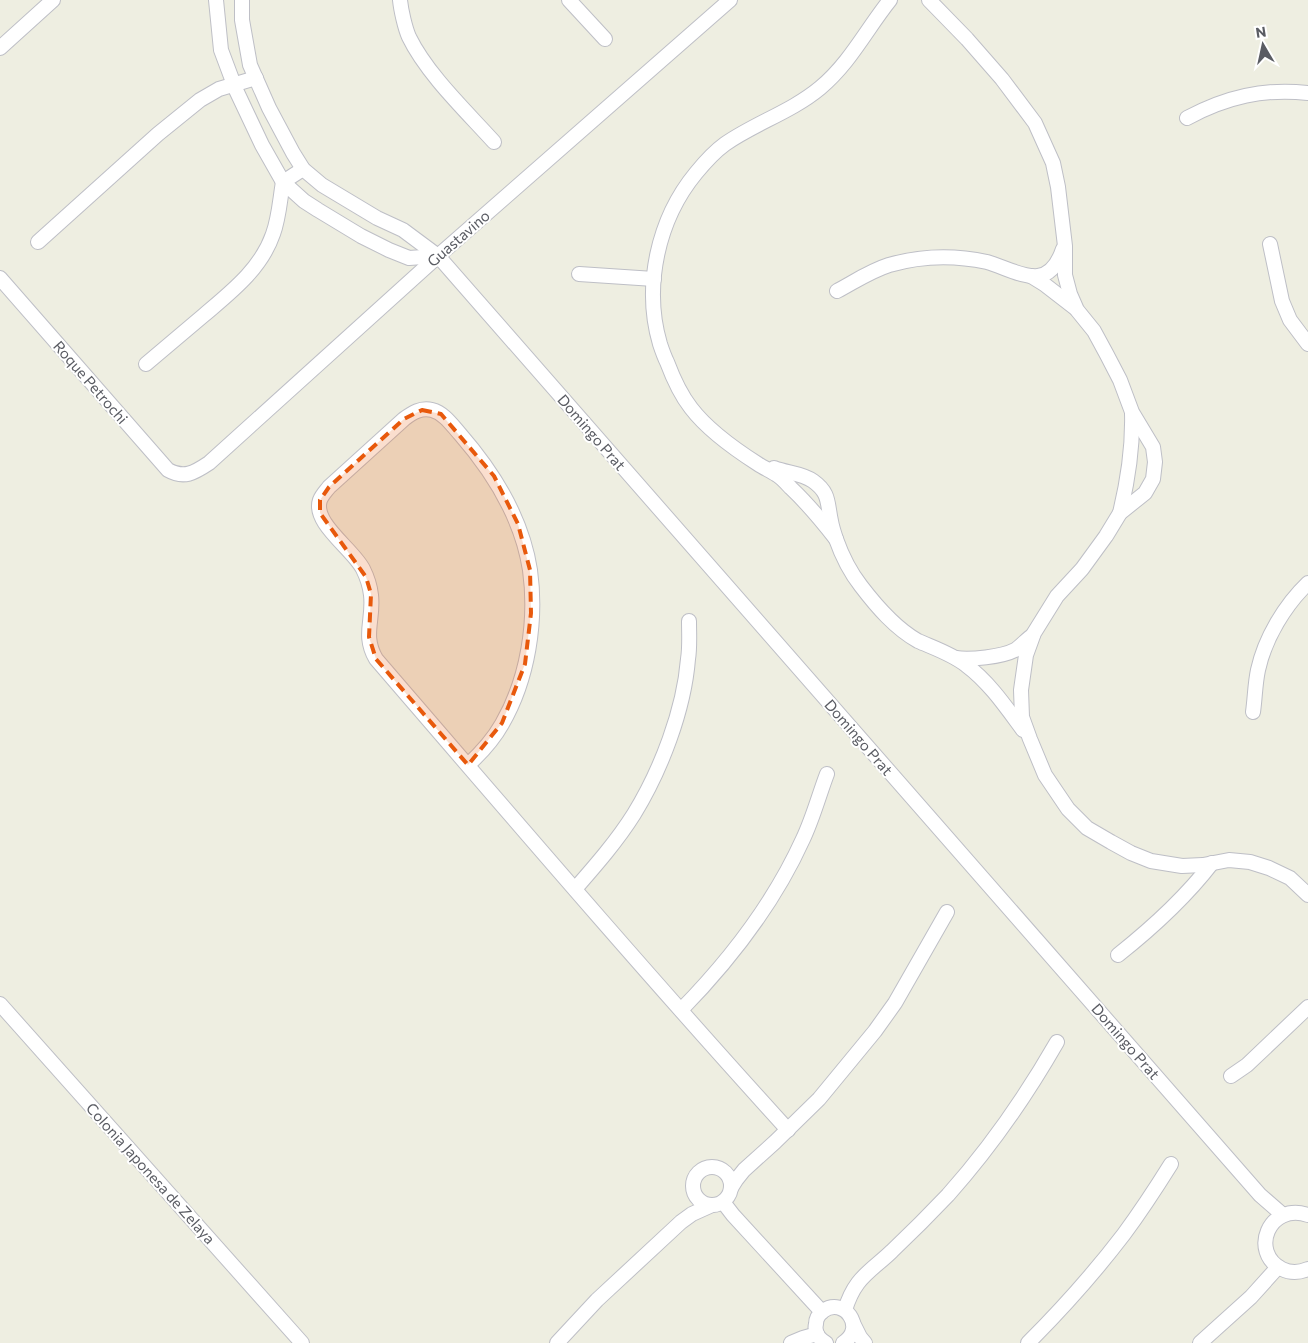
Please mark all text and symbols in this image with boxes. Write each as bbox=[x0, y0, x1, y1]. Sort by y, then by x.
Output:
north arrow bbox=[1238, 20, 1288, 70]
text: N bbox=[1254, 22, 1267, 41]
street label: Guastavino bbox=[423, 206, 493, 270]
street label: Roque Petrochi bbox=[50, 337, 132, 427]
street label: Domingo Prat bbox=[554, 390, 630, 474]
street label: Domingo Prat bbox=[821, 695, 897, 779]
street label: Domingo Prat bbox=[1088, 999, 1164, 1083]
street label: Colonia Japonesa de Zelaya bbox=[83, 1099, 219, 1247]

